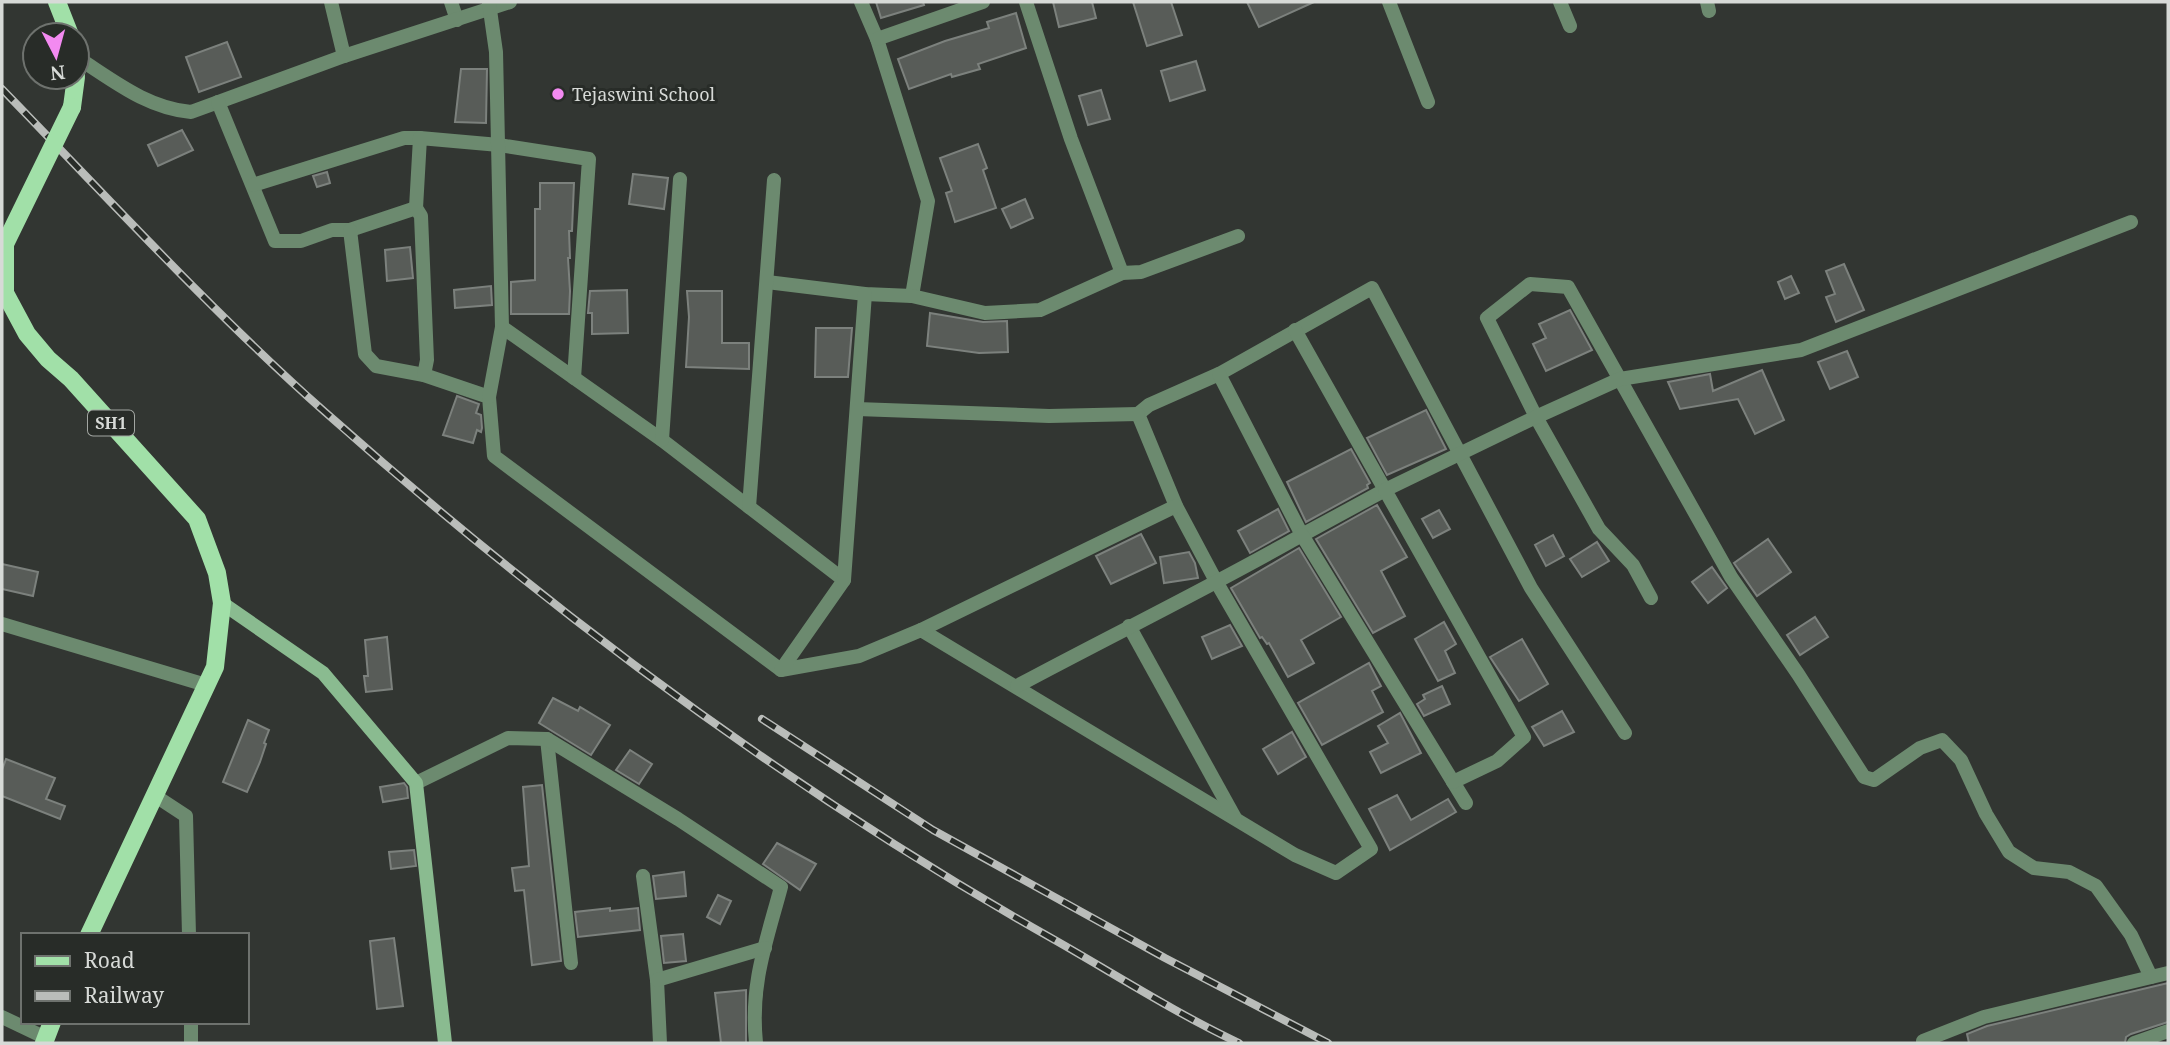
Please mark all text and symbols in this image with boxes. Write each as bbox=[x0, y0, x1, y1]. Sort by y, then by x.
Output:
north arrow bbox=[21, 21, 91, 91]
text: N bbox=[49, 59, 67, 87]
place label: Tejaswini School bbox=[572, 82, 716, 106]
marker: Tejaswini School bbox=[550, 86, 566, 102]
road number: SH1 bbox=[88, 410, 134, 436]
legend bbox=[21, 933, 248, 1024]
text: Road bbox=[84, 946, 135, 974]
text: Railway bbox=[84, 981, 164, 1009]

